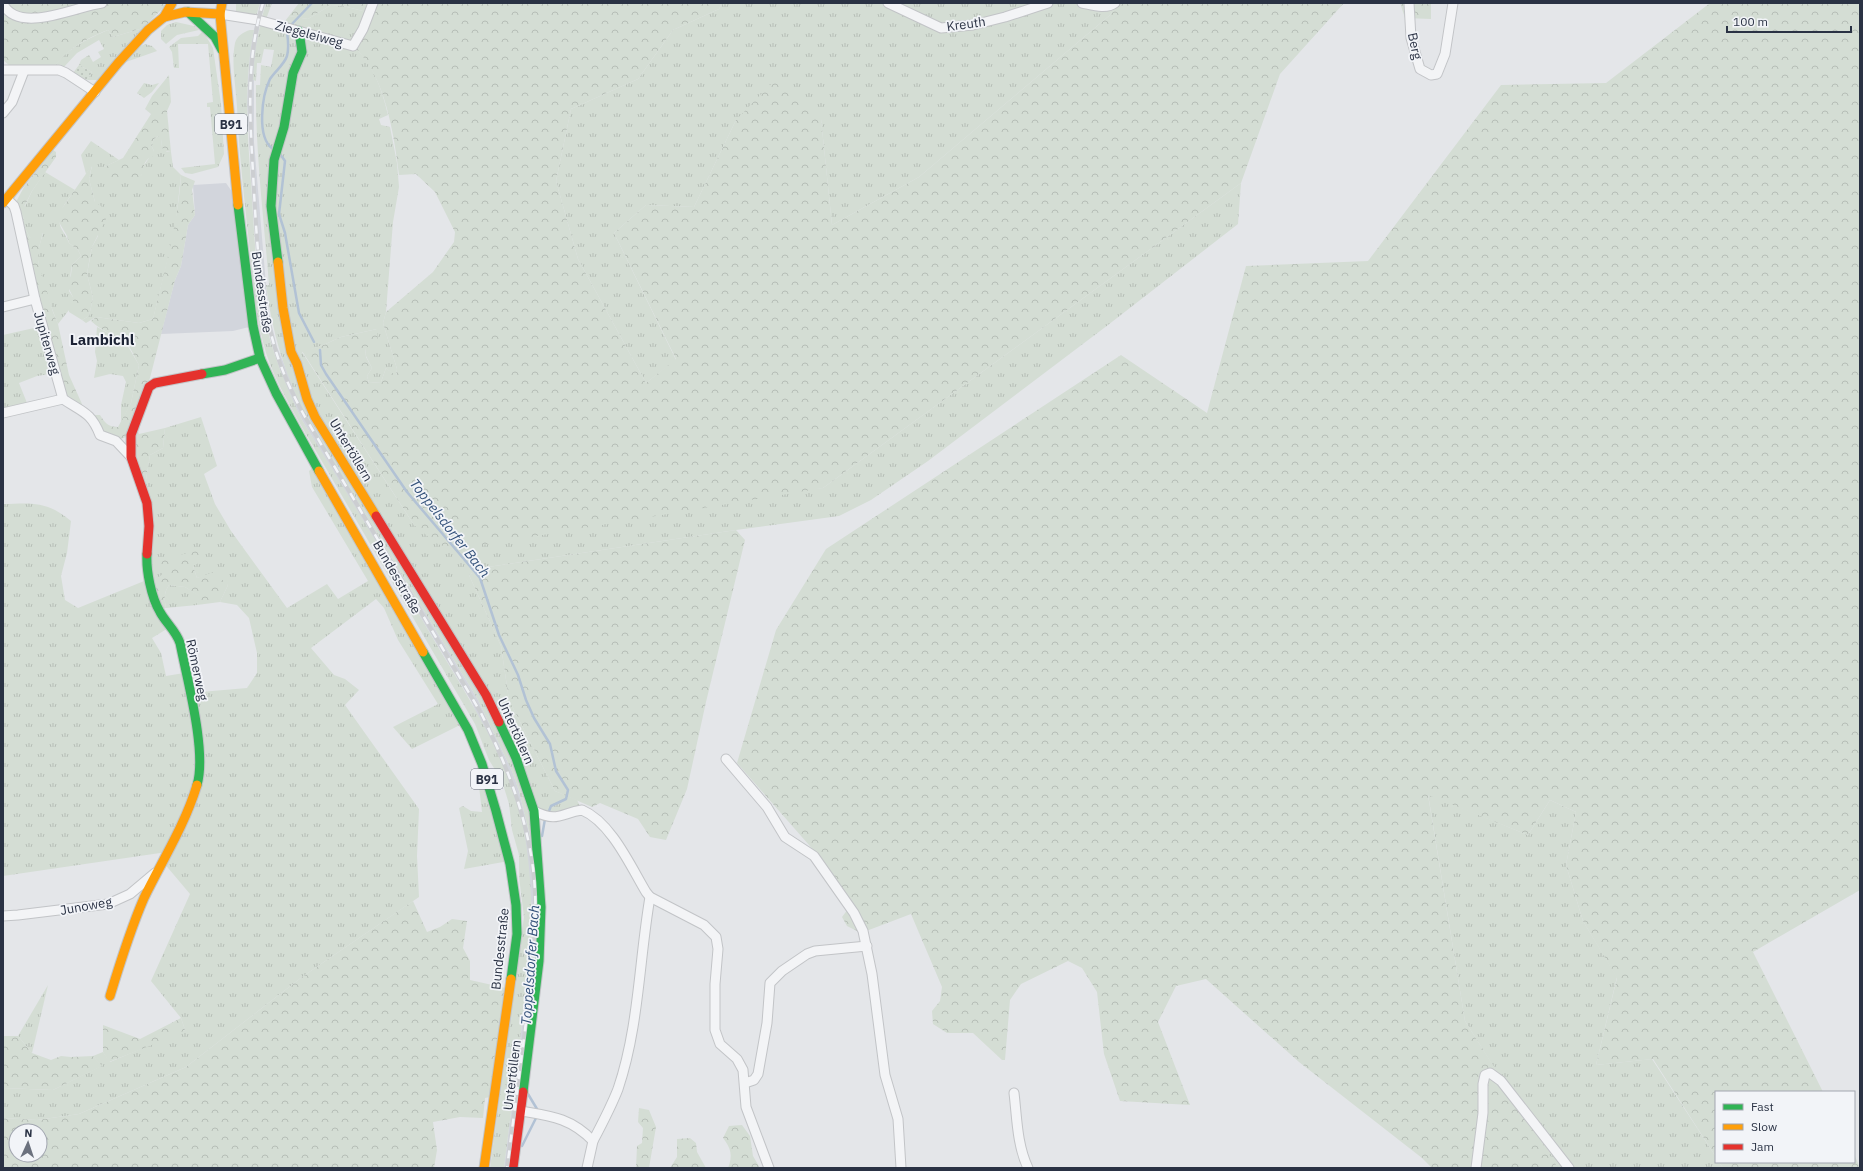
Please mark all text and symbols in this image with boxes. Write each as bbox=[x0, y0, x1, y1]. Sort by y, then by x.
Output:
scale bar bbox=[1727, 8, 1851, 34]
street label: Kreuth bbox=[945, 13, 987, 35]
text: 100 m bbox=[1733, 14, 1768, 29]
street label: Ziegeleiweg bbox=[273, 17, 345, 51]
street label: Berg bbox=[1404, 31, 1426, 61]
road number: B91 bbox=[215, 114, 247, 134]
street label: Bundesstraße bbox=[248, 250, 276, 334]
street label: Jupiterweg bbox=[30, 309, 64, 377]
district label: Lambichl bbox=[70, 330, 135, 349]
street label: Untertöllern bbox=[325, 415, 377, 485]
water label: Toppelsdorfer Bach bbox=[406, 475, 494, 581]
street label: Bundesstraße bbox=[369, 537, 425, 617]
street label: Römerweg bbox=[182, 638, 212, 703]
street label: Untertöllern bbox=[494, 695, 538, 767]
road number: B91 bbox=[471, 769, 503, 789]
street label: Junoweg bbox=[59, 893, 113, 919]
water label: Toppelsdorfer Bach bbox=[517, 904, 543, 1026]
street label: Bundesstraße bbox=[487, 907, 513, 991]
street label: Untertöllern bbox=[499, 1039, 525, 1111]
legend bbox=[1715, 1091, 1855, 1163]
text: Fast bbox=[1751, 1099, 1774, 1114]
text: Slow bbox=[1751, 1119, 1777, 1134]
north arrow bbox=[8, 1123, 48, 1163]
text: N bbox=[24, 1126, 33, 1140]
text: Jam bbox=[1751, 1139, 1774, 1154]

